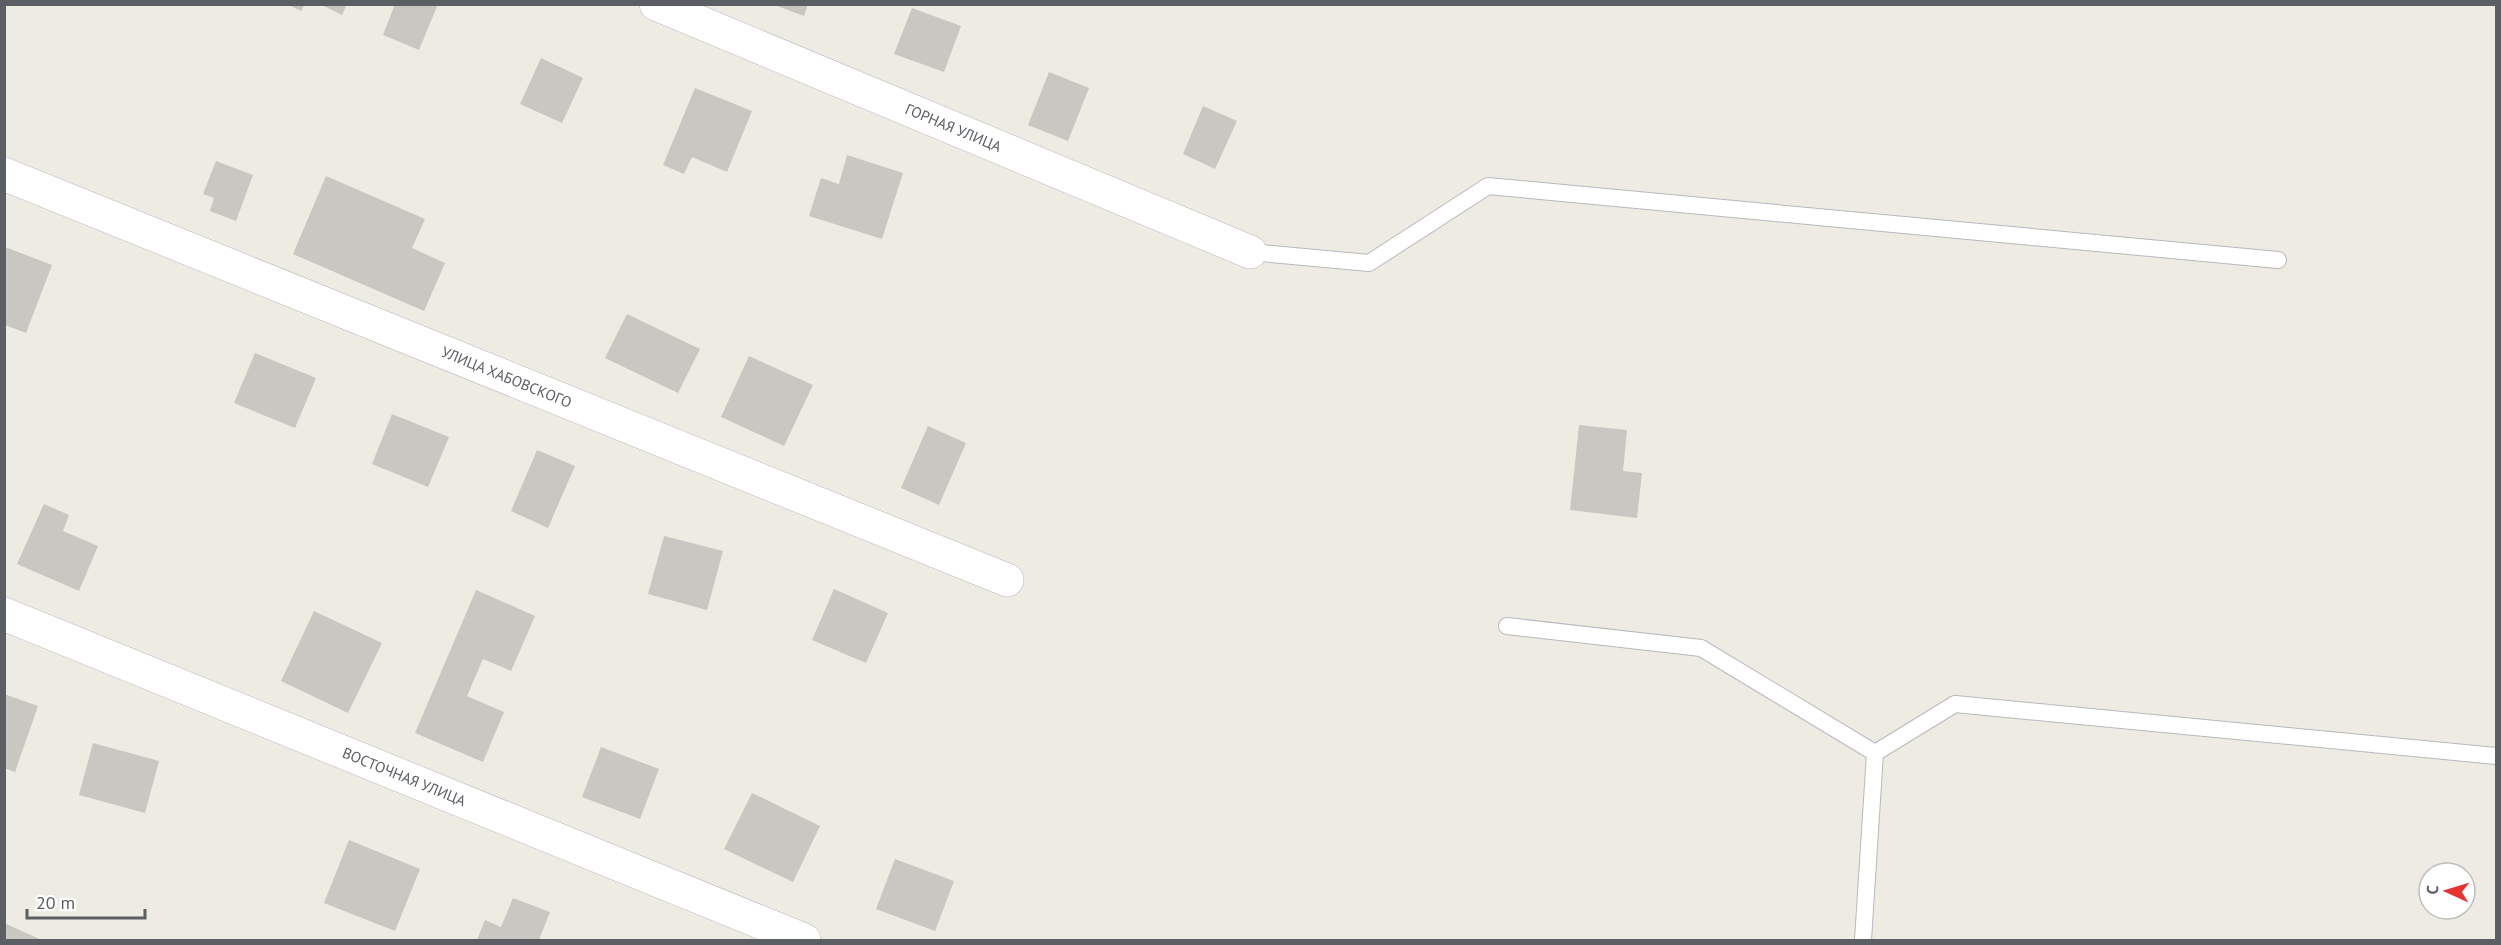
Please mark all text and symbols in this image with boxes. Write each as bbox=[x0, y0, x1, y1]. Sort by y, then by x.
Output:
street label: ГОРНАЯ УЛИЦА bbox=[902, 99, 1004, 156]
street label: УЛИЦА ХАБОВСКОГО bbox=[439, 342, 575, 412]
street label: ВОСТОЧНАЯ УЛИЦА bbox=[340, 743, 469, 810]
north arrow bbox=[2417, 861, 2477, 921]
scale bar bbox=[27, 882, 146, 920]
text: С bbox=[2422, 885, 2442, 895]
text: 20 m bbox=[36, 891, 75, 914]

